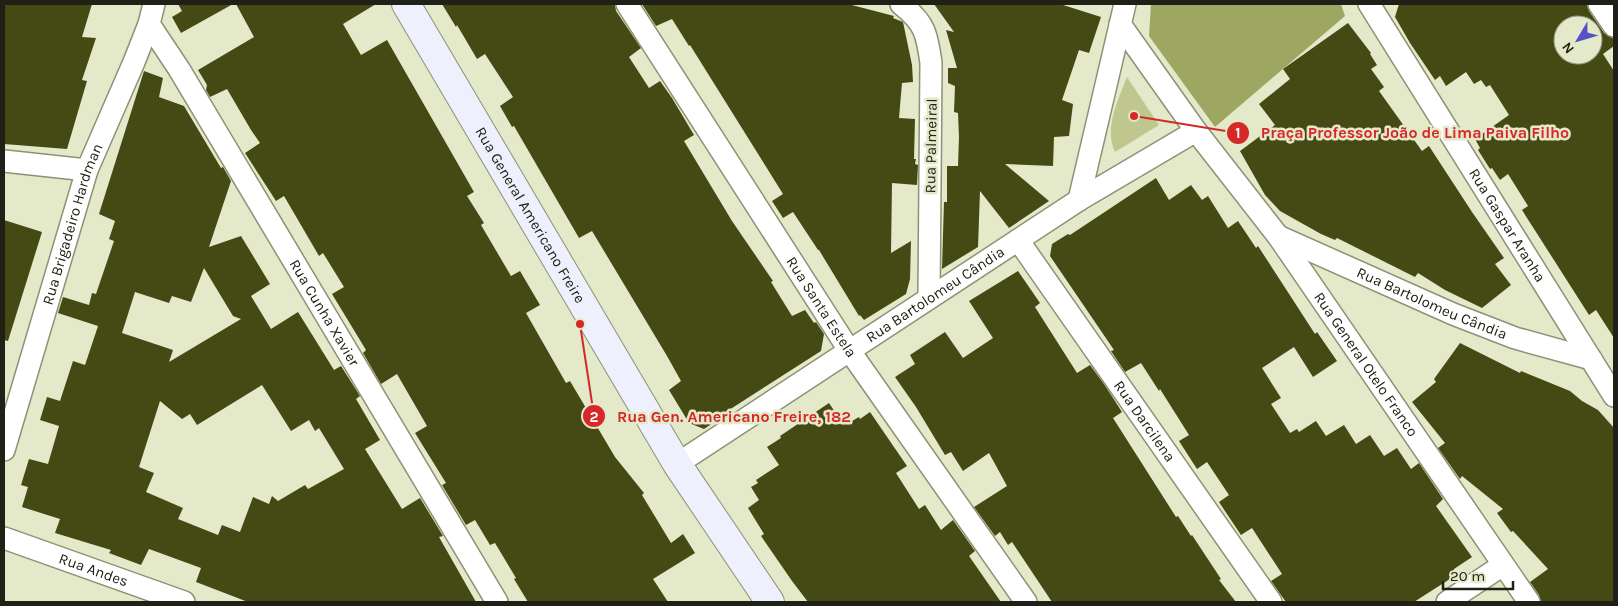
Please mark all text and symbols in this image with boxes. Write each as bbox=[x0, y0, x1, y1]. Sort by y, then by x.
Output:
north arrow bbox=[1553, 15, 1603, 65]
text: N bbox=[1558, 39, 1578, 57]
street label: Rua Palmeiral bbox=[921, 98, 941, 194]
callout: Praça Professor João de Lima Paiva Filho bbox=[1226, 117, 1579, 148]
text: Praça Professor João de Lima Paiva Filho bbox=[1261, 123, 1569, 142]
street label: Rua General Americano Freire bbox=[471, 124, 589, 306]
text: 1 bbox=[1235, 124, 1241, 142]
street label: Rua Brigadeiro Hardman bbox=[39, 141, 106, 307]
street label: Rua Gaspar Aranha bbox=[1465, 165, 1550, 286]
street label: Rua Bartolomeu Cândia bbox=[863, 242, 1008, 346]
street label: Rua Santa Estela bbox=[782, 253, 860, 361]
street label: Rua Cunha Xavier bbox=[286, 256, 364, 370]
street label: Rua Bartolomeu Cândia bbox=[1354, 263, 1510, 343]
street label: Rua General Otelo Franco bbox=[1310, 289, 1422, 440]
street label: Rua Darcilena bbox=[1110, 377, 1179, 465]
callout: Rua Gen. Americano Freire, 182 bbox=[582, 401, 861, 432]
text: Rua Gen. Americano Freire, 182 bbox=[617, 407, 851, 426]
text: 2 bbox=[589, 408, 599, 426]
street label: Rua Andes bbox=[56, 549, 131, 590]
scale bar bbox=[1443, 558, 1513, 590]
text: 20 m bbox=[1450, 567, 1485, 585]

